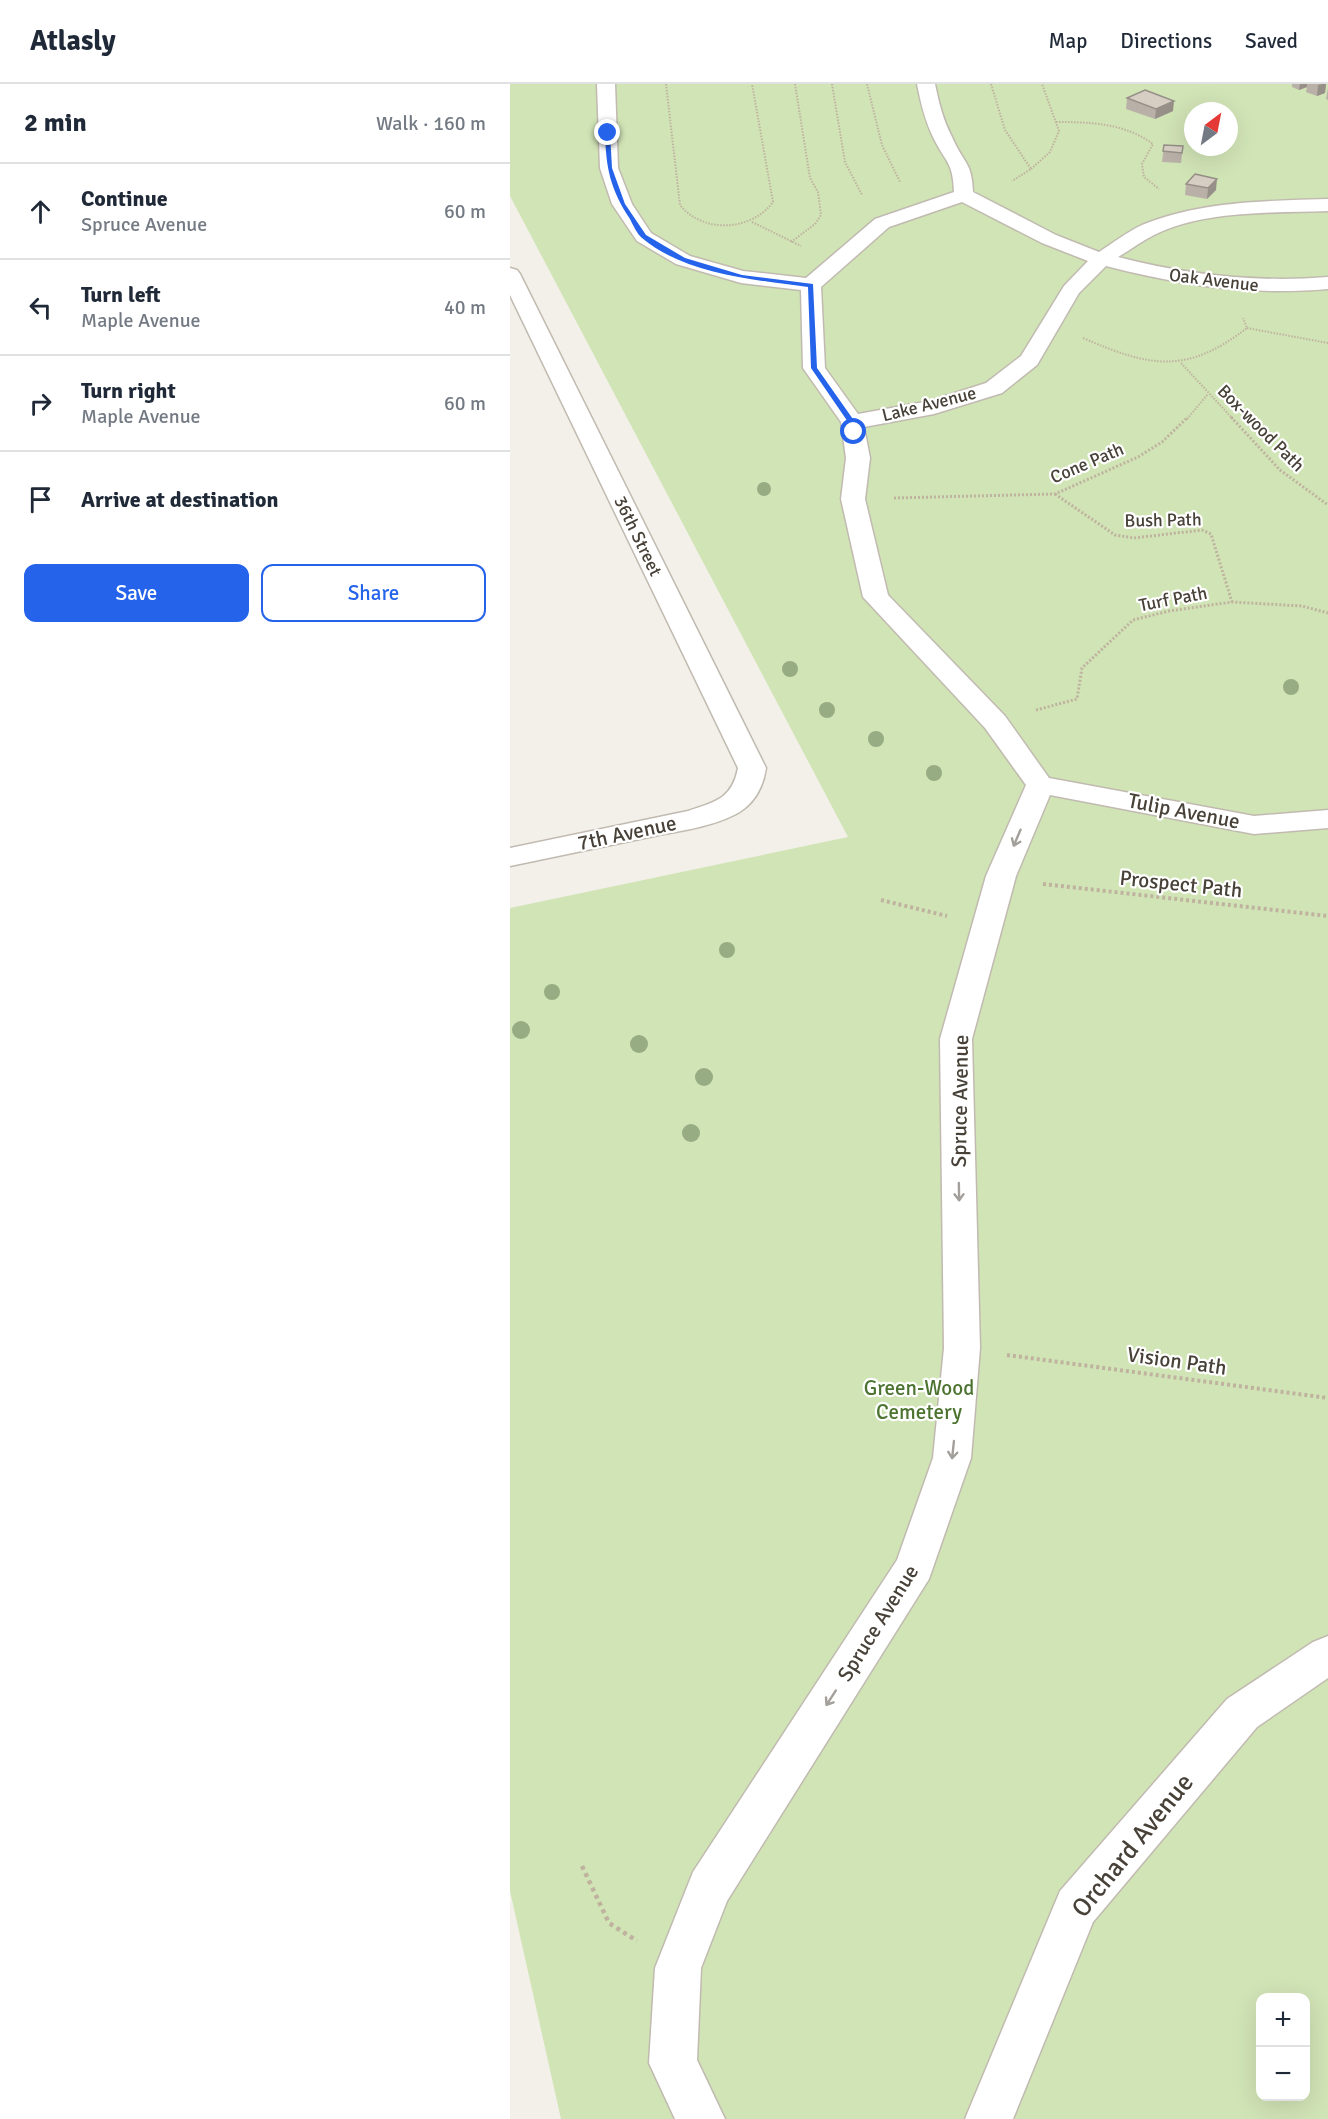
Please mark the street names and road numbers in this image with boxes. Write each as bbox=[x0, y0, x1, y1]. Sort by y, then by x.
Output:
street label: Oak Avenue bbox=[1168, 264, 1260, 296]
street label: Box-wood Path bbox=[1213, 380, 1309, 476]
street label: Lake Avenue bbox=[880, 382, 978, 426]
street label: Cone Path bbox=[1047, 438, 1127, 488]
street label: 36th Street bbox=[609, 492, 667, 580]
street label: Bush Path bbox=[1124, 508, 1202, 532]
street label: Turf Path bbox=[1137, 582, 1209, 616]
street label: Tulip Avenue bbox=[1126, 787, 1242, 835]
street label: 7th Avenue bbox=[575, 810, 679, 856]
street label: Prospect Path bbox=[1118, 865, 1244, 903]
street label: Spruce Avenue bbox=[946, 1035, 974, 1167]
street label: Vision Path bbox=[1126, 1341, 1228, 1381]
street label: Spruce Avenue bbox=[832, 1560, 924, 1686]
street label: Orchard Avenue bbox=[1065, 1767, 1201, 1924]

